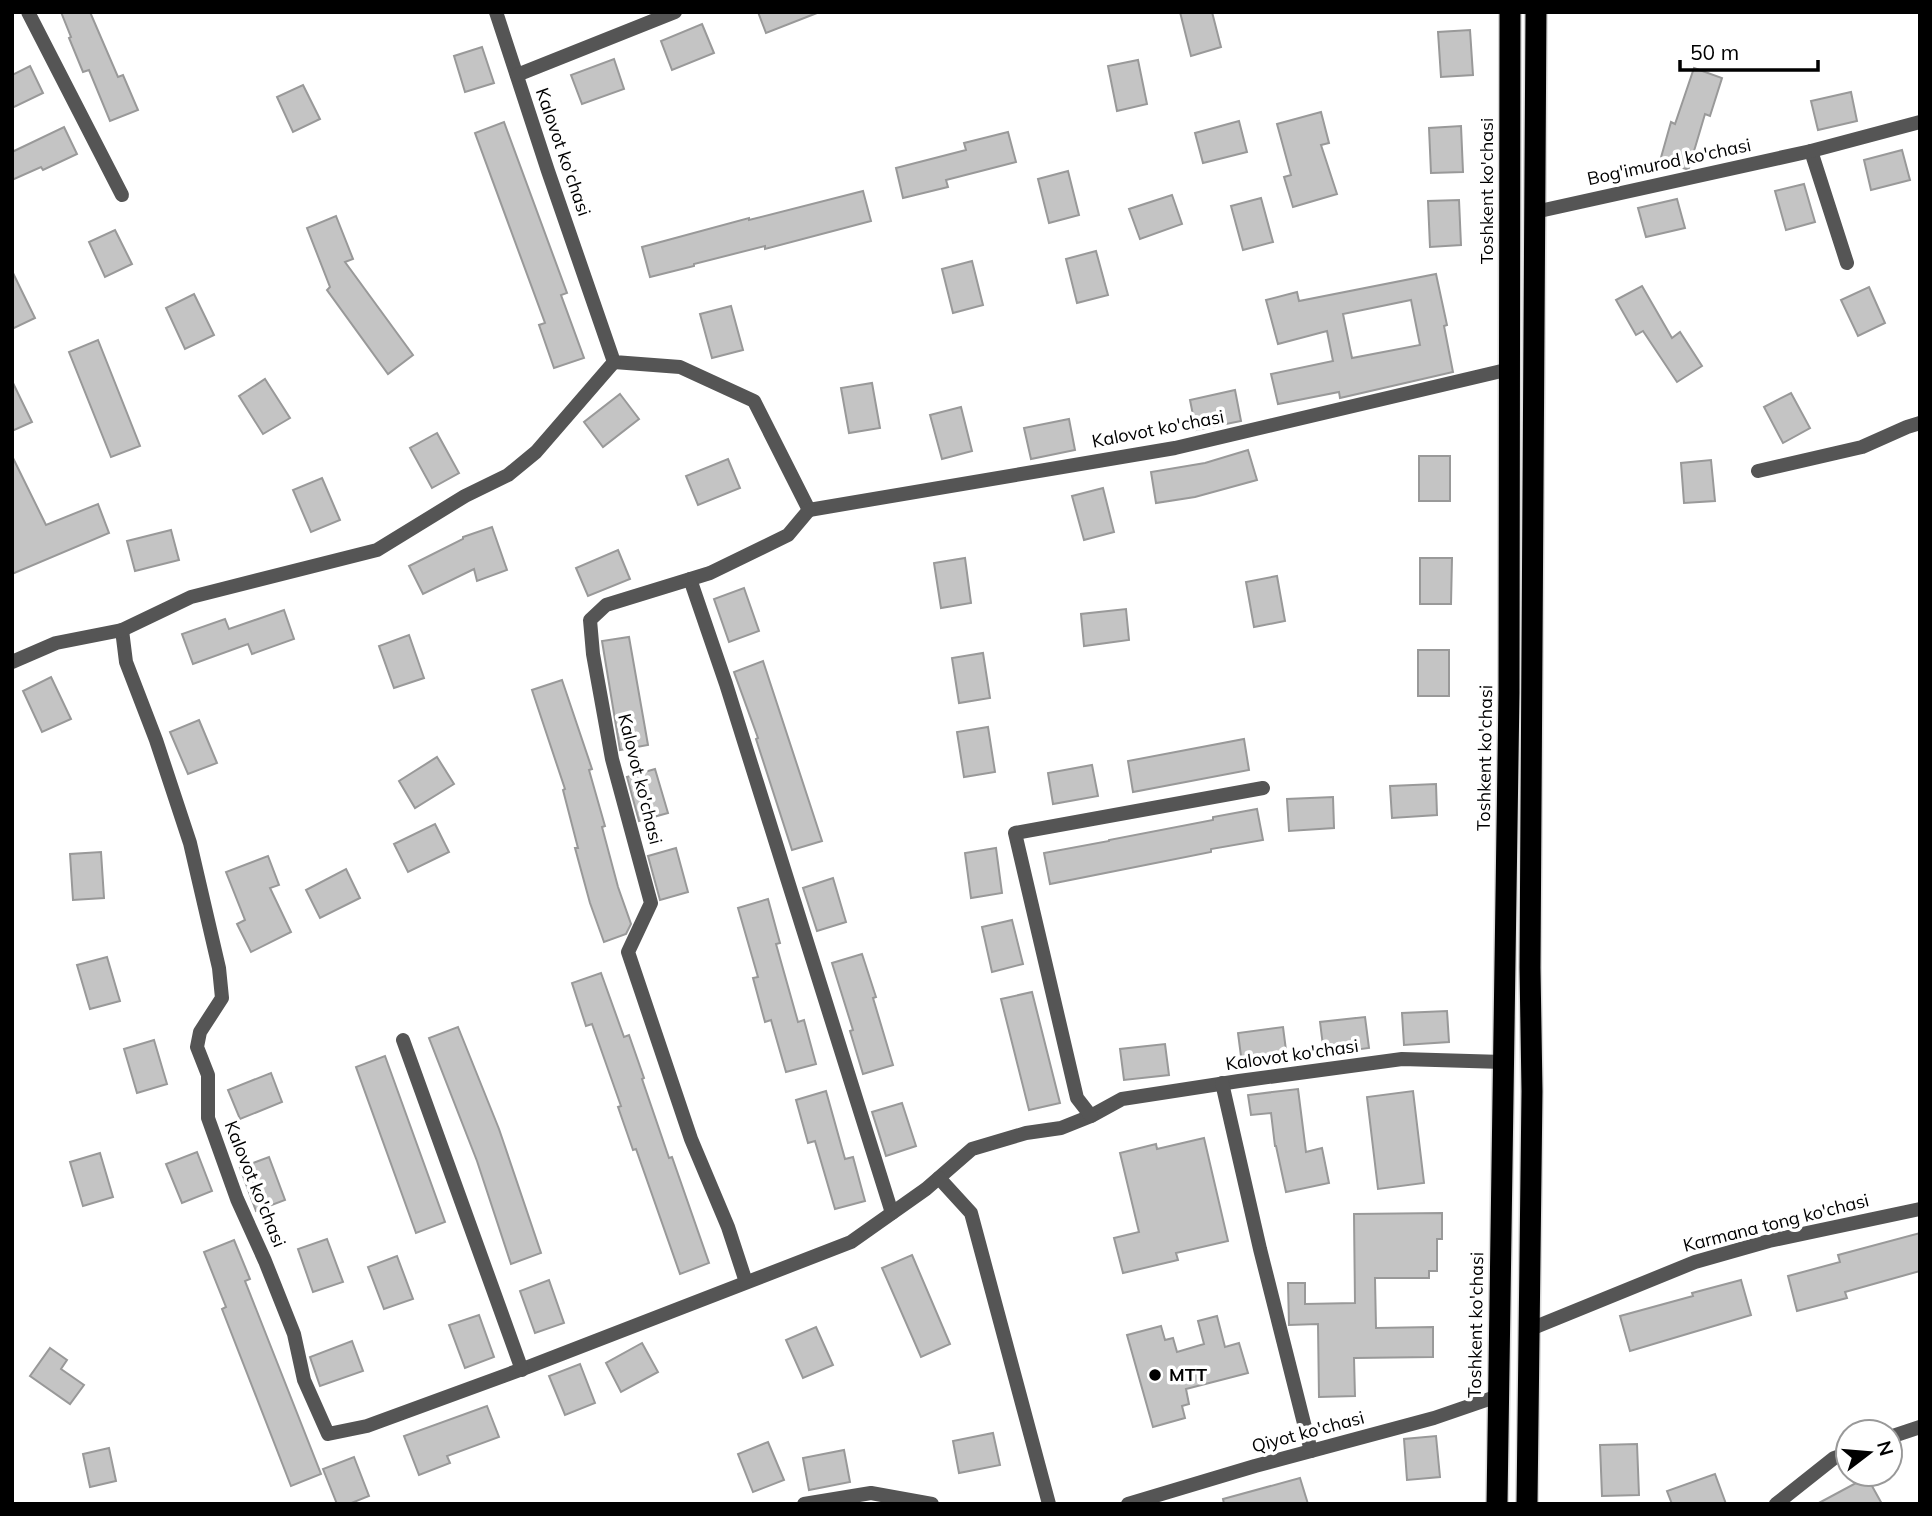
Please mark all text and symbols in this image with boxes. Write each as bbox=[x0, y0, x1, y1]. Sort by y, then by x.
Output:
scale bar bbox=[1680, 28, 1818, 72]
text: 50 m bbox=[1690, 39, 1739, 65]
street label: Kalovot ko'chasi bbox=[531, 85, 596, 219]
street label: Toshkent ko'chasi bbox=[1475, 118, 1498, 264]
street label: Bog'imurod ko'chasi bbox=[1585, 133, 1753, 190]
street label: Kalovot ko'chasi bbox=[1090, 404, 1226, 453]
street label: Toshkent ko'chasi bbox=[1472, 685, 1497, 831]
street label: Kalovot ko'chasi bbox=[613, 711, 668, 847]
street label: Kalovot ko'chasi bbox=[1224, 1034, 1360, 1075]
street label: Kalovot ko'chasi bbox=[220, 1117, 291, 1250]
street label: Karmana tong ko'chasi bbox=[1681, 1188, 1871, 1257]
street label: Toshkent ko'chasi bbox=[1463, 1252, 1488, 1398]
place label: MTT bbox=[1169, 1363, 1207, 1386]
marker: MTT bbox=[1147, 1367, 1163, 1383]
street label: Qiyot ko'chasi bbox=[1249, 1405, 1367, 1458]
north arrow bbox=[1834, 1418, 1904, 1488]
text: N bbox=[1872, 1438, 1899, 1459]

